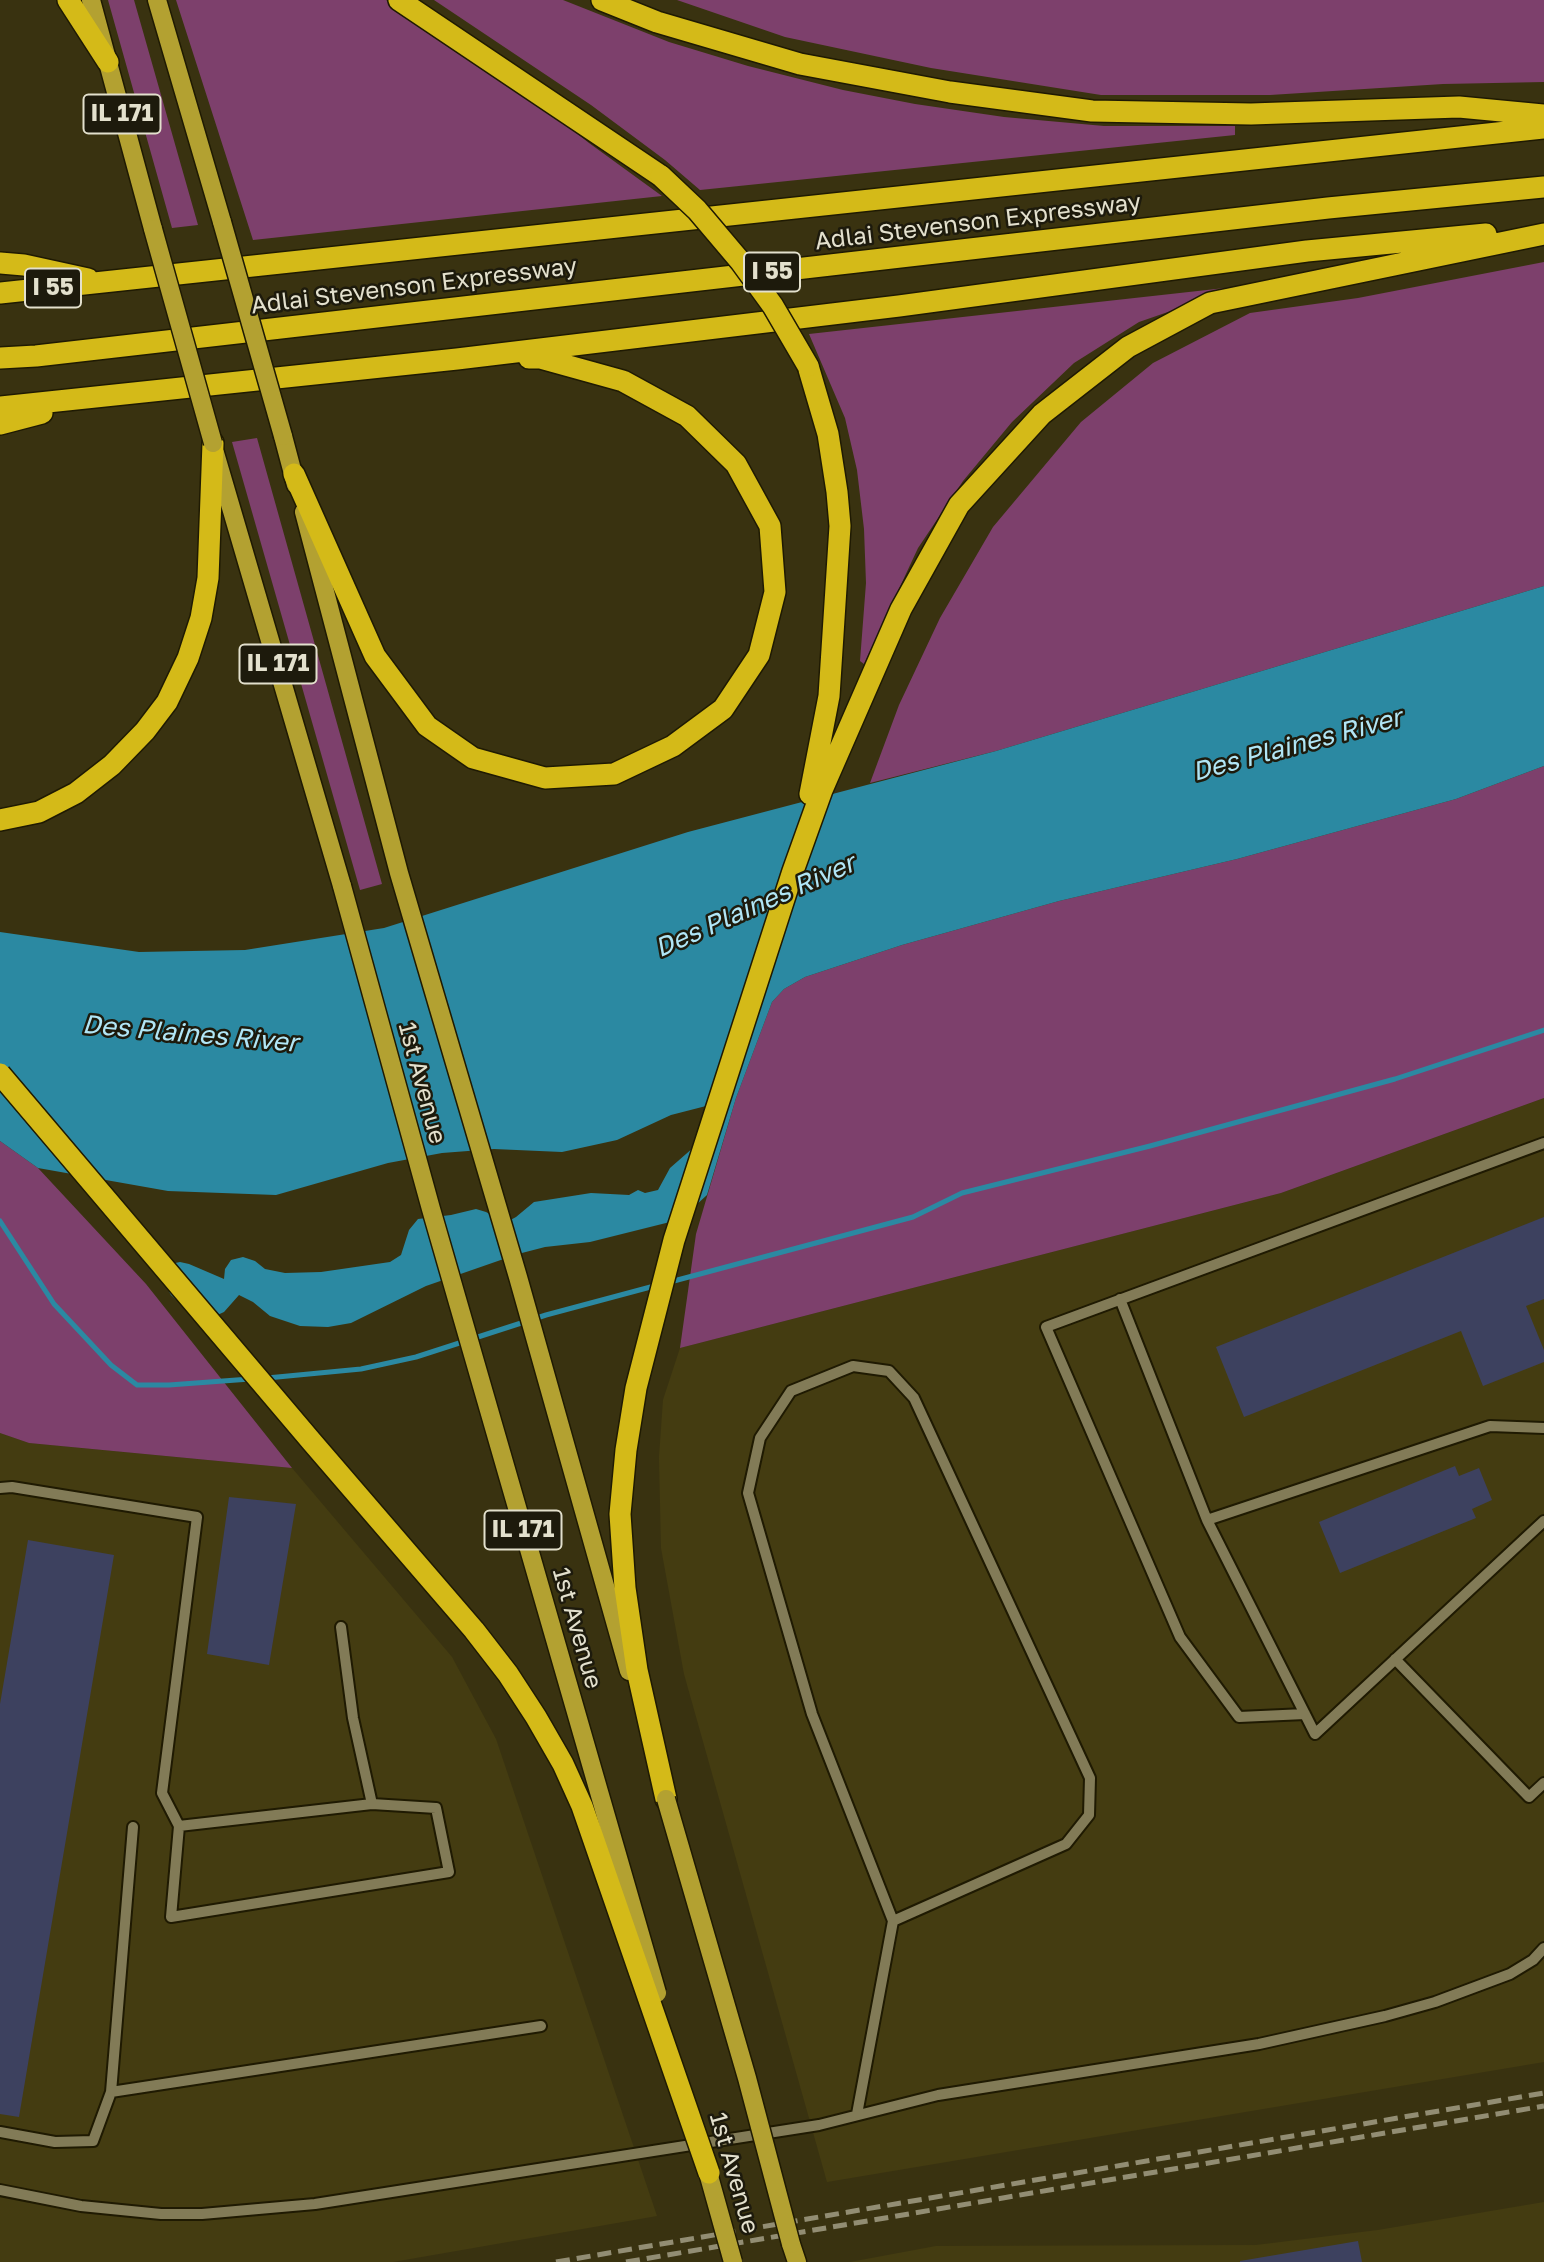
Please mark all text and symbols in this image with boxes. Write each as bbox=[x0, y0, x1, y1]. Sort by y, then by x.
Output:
road number: IL 171 bbox=[83, 94, 160, 134]
street label: Adlai Stevenson Expressway bbox=[813, 188, 1143, 256]
street label: Adlai Stevenson Expressway bbox=[249, 252, 579, 320]
road number: I 55 bbox=[744, 252, 800, 292]
road number: I 55 bbox=[25, 268, 81, 308]
road number: IL 171 bbox=[240, 644, 316, 684]
water label: Des Plaines River bbox=[1189, 702, 1405, 788]
water label: Des Plaines River bbox=[650, 848, 860, 964]
water label: Des Plaines River bbox=[81, 1009, 299, 1059]
street label: 1st Avenue bbox=[392, 1019, 452, 1147]
road number: IL 171 bbox=[484, 1511, 562, 1550]
street label: 1st Avenue bbox=[546, 1564, 608, 1692]
street label: 1st Avenue bbox=[703, 2109, 765, 2237]

